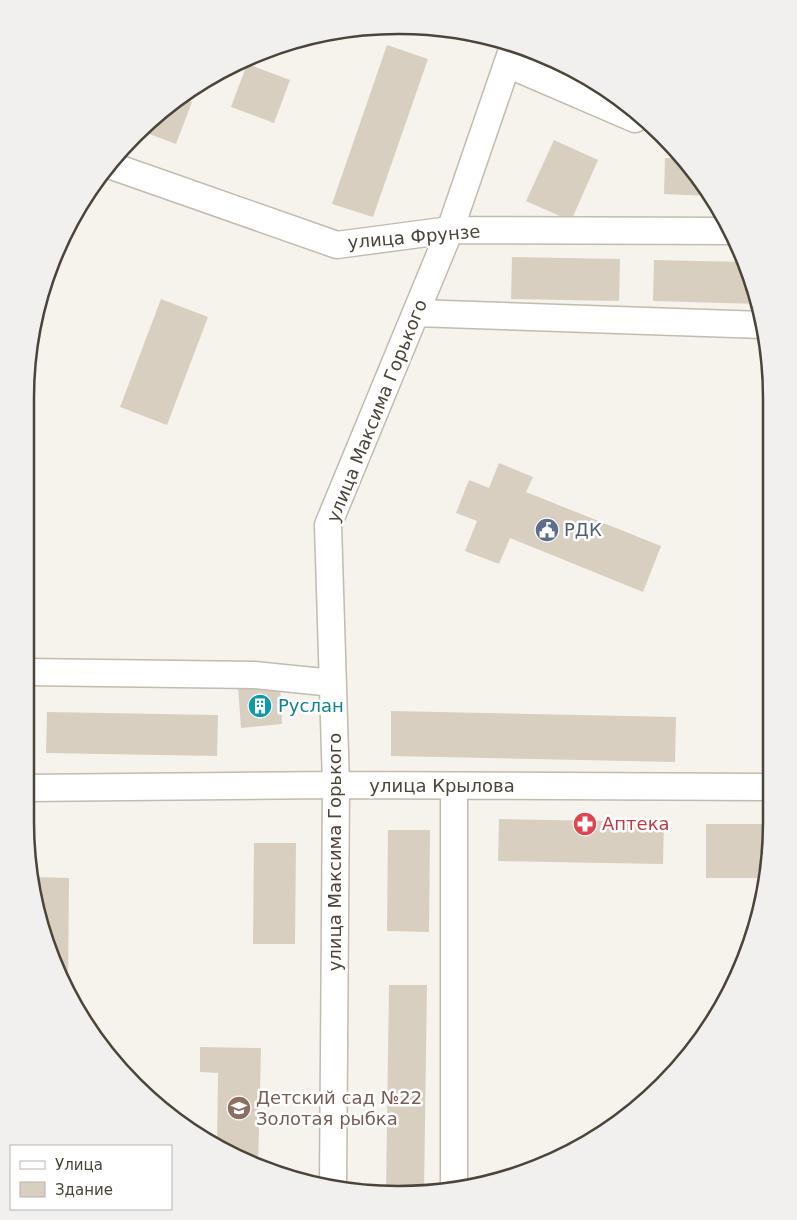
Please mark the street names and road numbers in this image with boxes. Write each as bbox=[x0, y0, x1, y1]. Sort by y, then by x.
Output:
street label: улица Фрунзе bbox=[347, 220, 481, 253]
street label: улица Максима Горького bbox=[322, 296, 431, 525]
street label: улица Максима Горького bbox=[324, 733, 345, 971]
street label: улица Крылова bbox=[369, 775, 515, 796]

